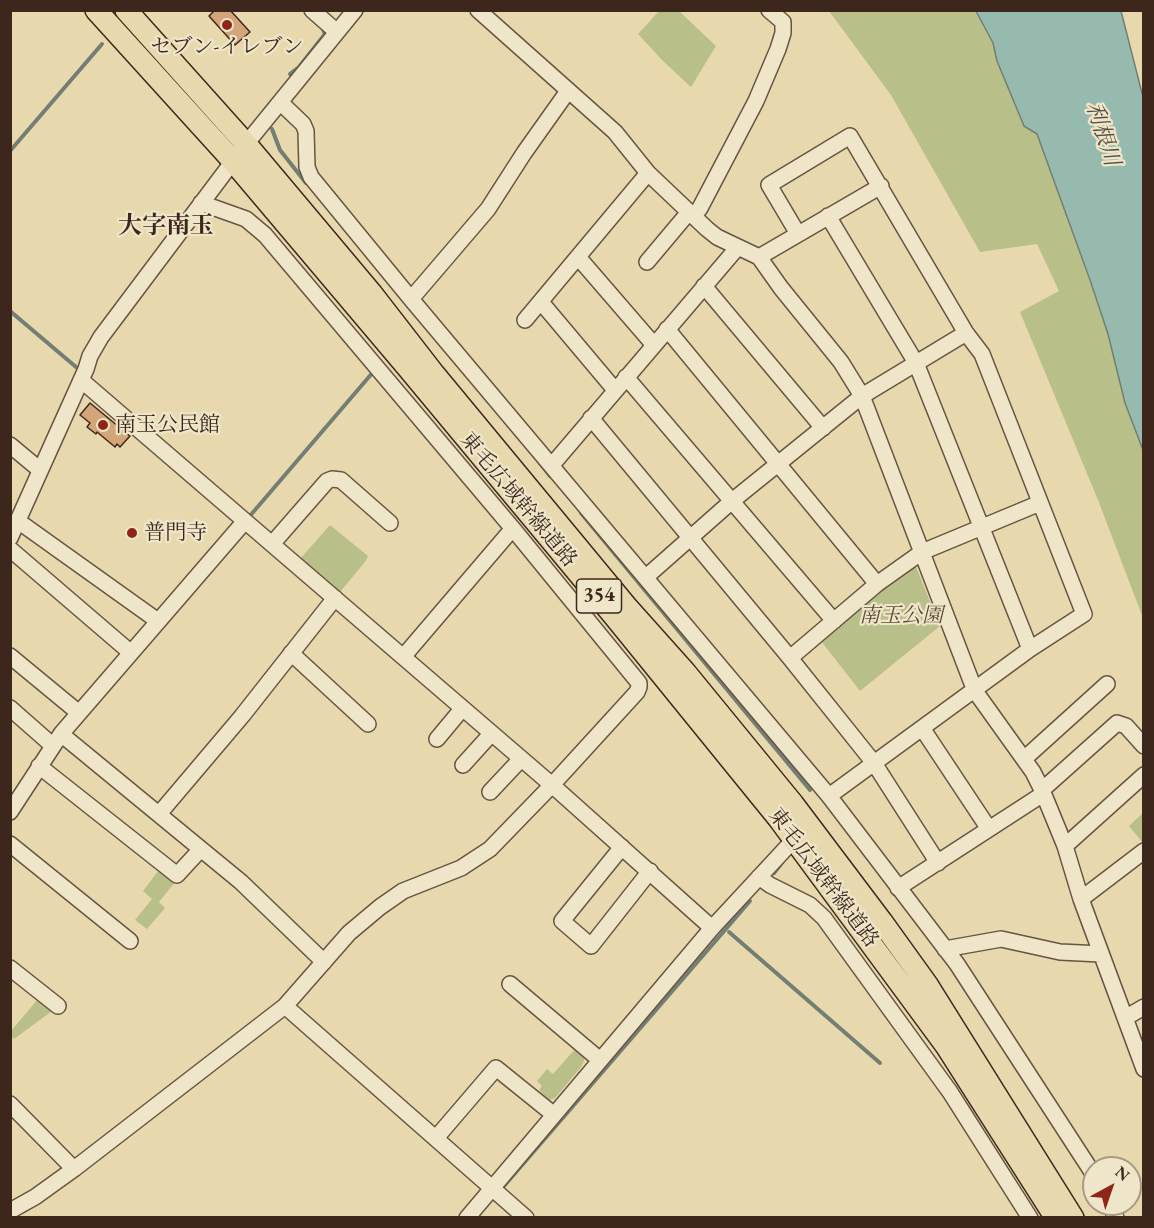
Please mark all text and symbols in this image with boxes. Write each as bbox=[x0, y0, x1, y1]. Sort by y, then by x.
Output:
marker: セブン-イレブン bbox=[220, 18, 234, 32]
place label: セブン-イレブン bbox=[151, 34, 303, 60]
water label: 利根川 bbox=[1079, 99, 1125, 169]
district label: 大字南玉 bbox=[118, 212, 214, 240]
place label: 南玉公民館 bbox=[115, 412, 220, 438]
marker: 南玉公民館 bbox=[96, 418, 110, 432]
street label: 東毛広域幹線道路 bbox=[454, 428, 582, 572]
place label: 普門寺 bbox=[144, 520, 207, 546]
marker: 普門寺 bbox=[125, 526, 139, 540]
road number: 354 bbox=[576, 579, 622, 613]
park label: 南玉公園 bbox=[859, 603, 943, 629]
street label: 東毛広域幹線道路 bbox=[762, 803, 884, 953]
north arrow bbox=[1082, 1156, 1142, 1216]
text: N bbox=[1111, 1161, 1134, 1186]

